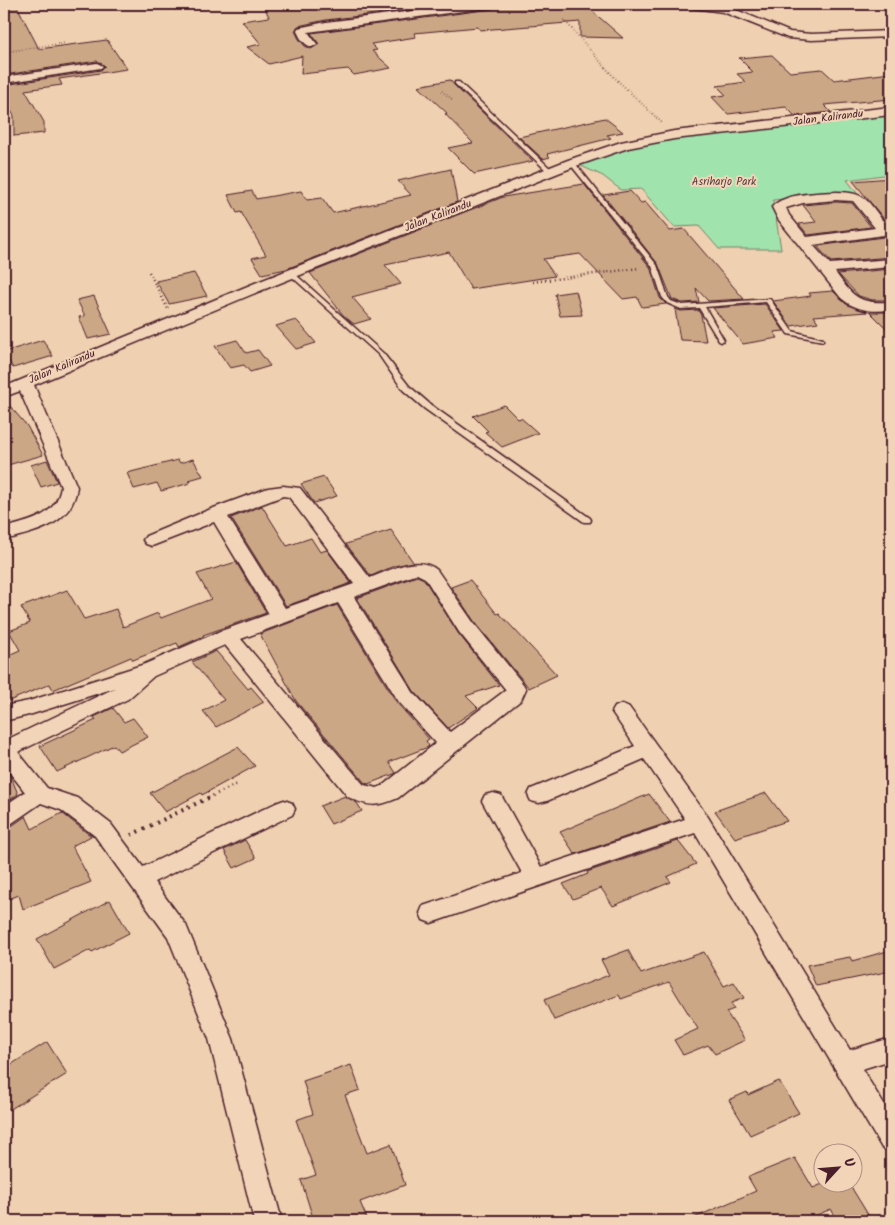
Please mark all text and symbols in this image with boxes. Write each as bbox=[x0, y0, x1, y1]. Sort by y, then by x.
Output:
street label: Jalan Kalirandu bbox=[792, 105, 865, 131]
park label: Asriharjo Park bbox=[692, 173, 757, 191]
street label: Jalan Kalirandu bbox=[402, 195, 475, 237]
street label: Jalan Kalirandu bbox=[26, 345, 99, 389]
north arrow bbox=[812, 1142, 862, 1192]
text: U bbox=[837, 1154, 861, 1172]

